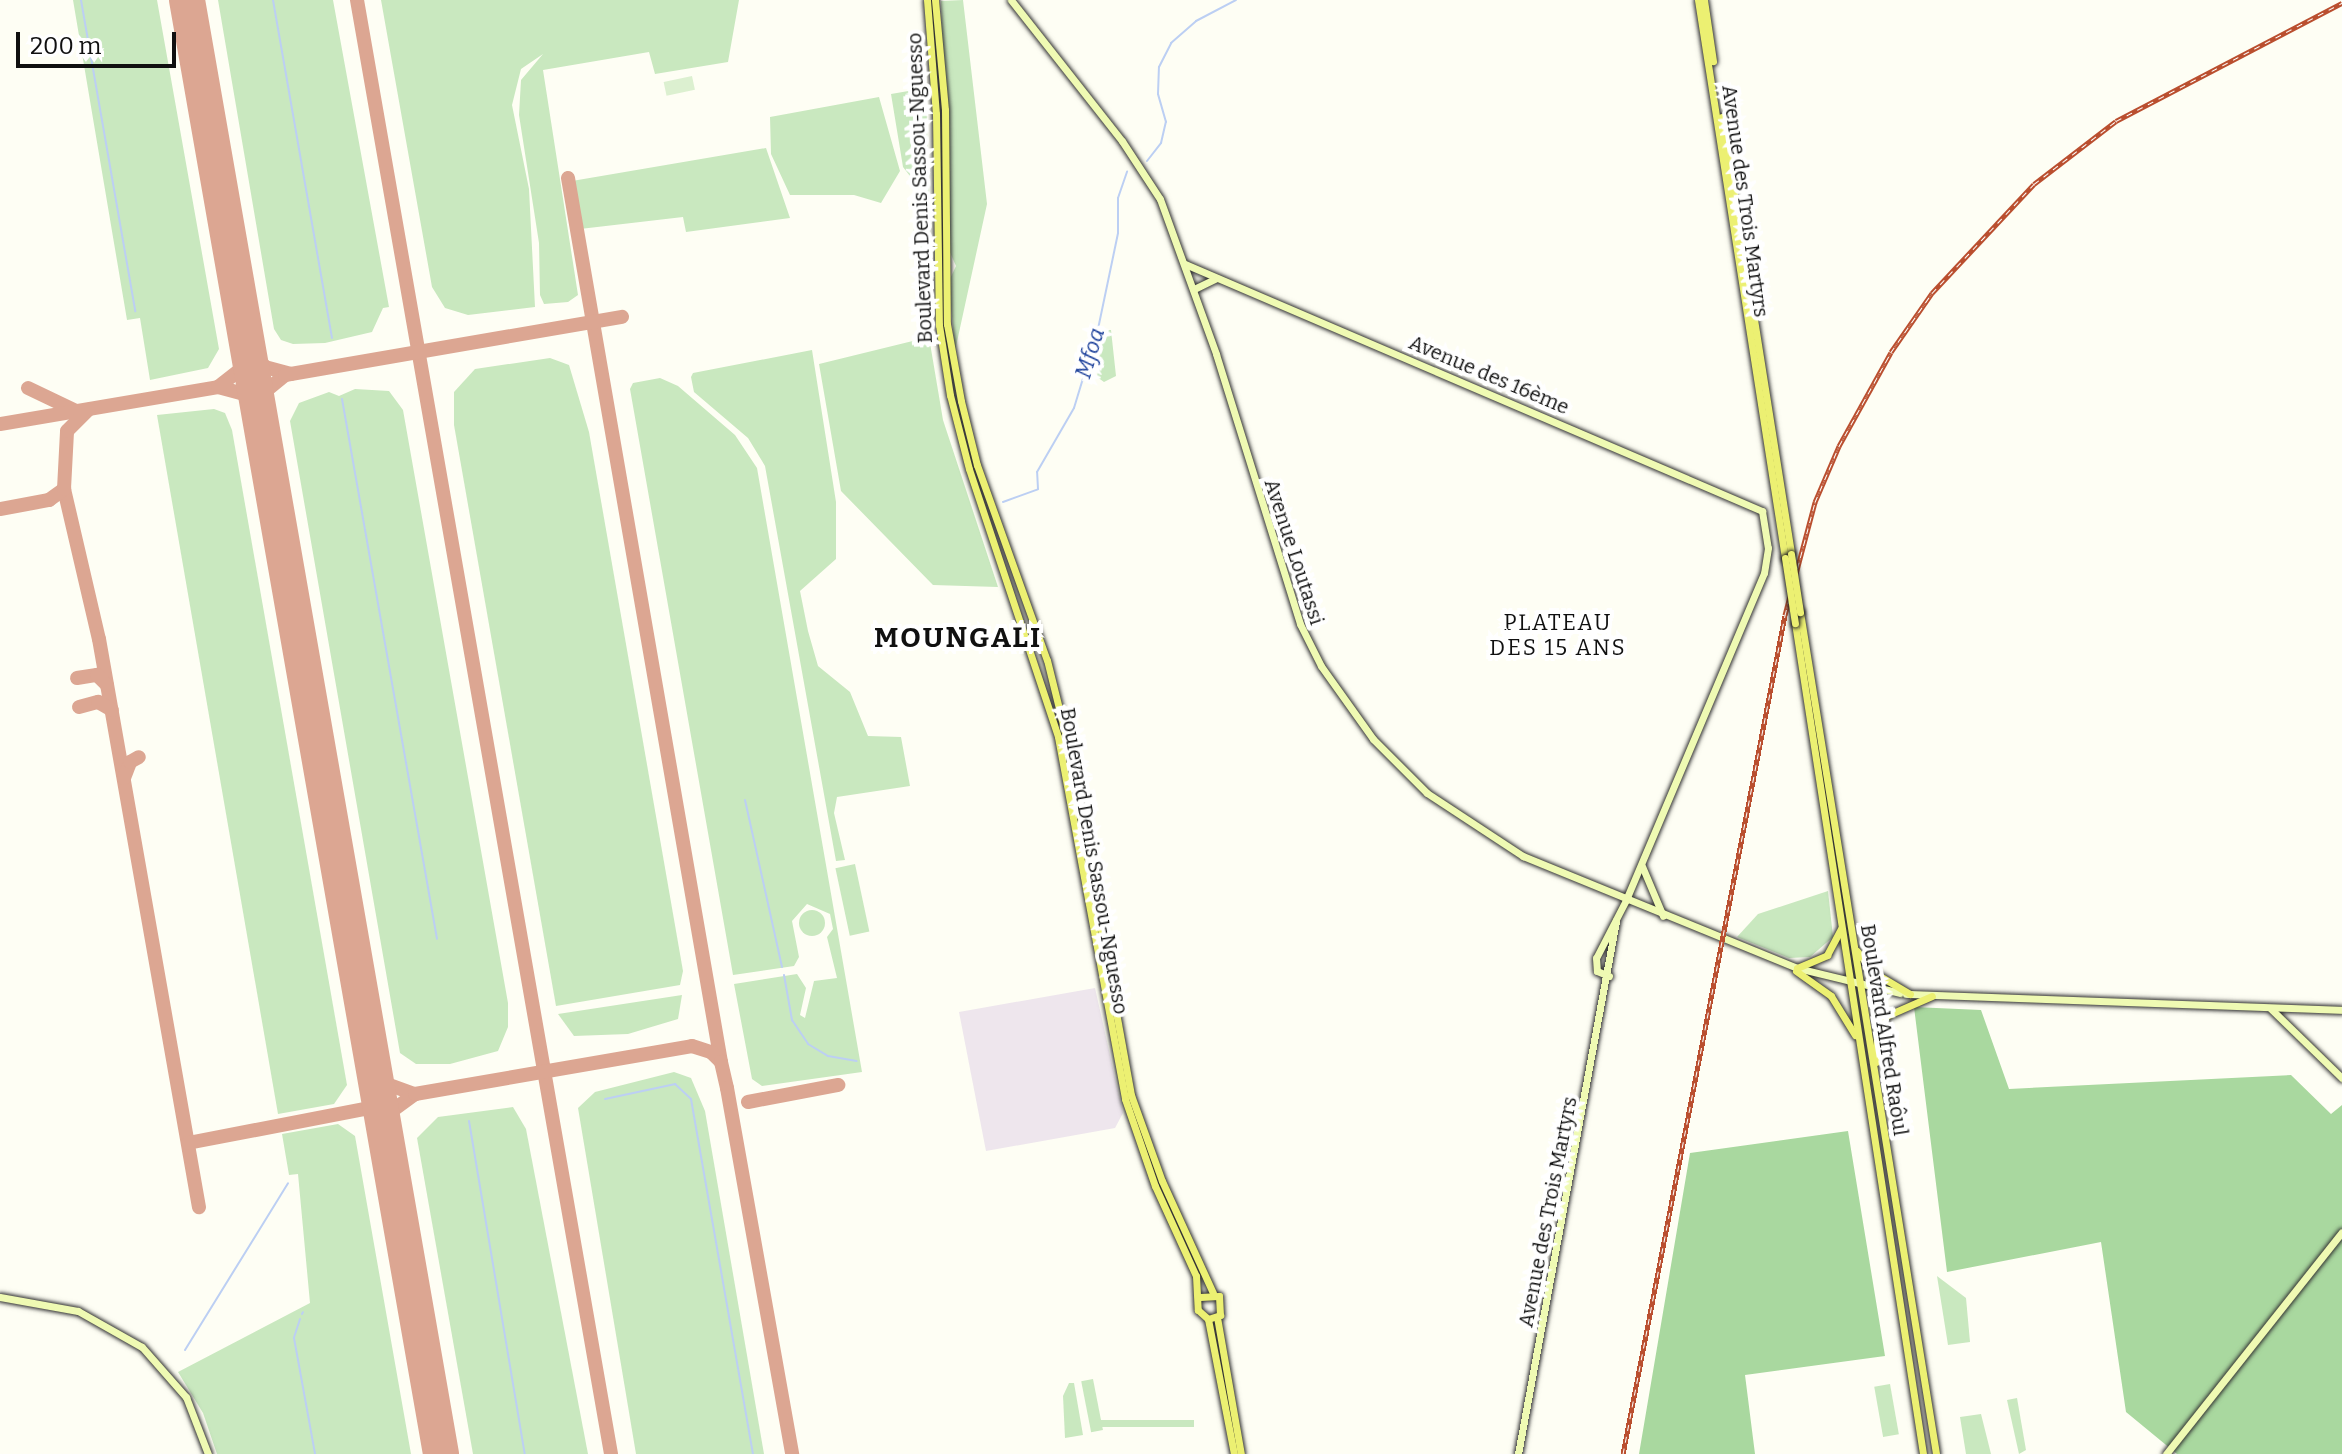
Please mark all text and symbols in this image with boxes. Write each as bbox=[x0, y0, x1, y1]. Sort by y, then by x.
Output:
scale bar bbox=[20, 16, 180, 66]
text: 200 m bbox=[30, 32, 102, 60]
street label: Boulevard Denis Sassou-Nguesso bbox=[903, 32, 937, 344]
street label: Avenue des Trois Martyrs bbox=[1717, 83, 1773, 319]
water label: Mfoa bbox=[1070, 325, 1110, 381]
street label: Avenue des 16ème bbox=[1405, 330, 1573, 420]
street label: Avenue Loutassi bbox=[1259, 476, 1329, 628]
district label: PLATEAU DES 15 ANS bbox=[1489, 609, 1627, 660]
district label: MOUNGALI bbox=[874, 621, 1042, 655]
street label: Boulevard Denis Sassou-Nguesso bbox=[1055, 706, 1133, 1016]
street label: Boulevard Alfred Raôul bbox=[1855, 923, 1913, 1137]
street label: Avenue des Trois Martyrs bbox=[1514, 1095, 1582, 1329]

